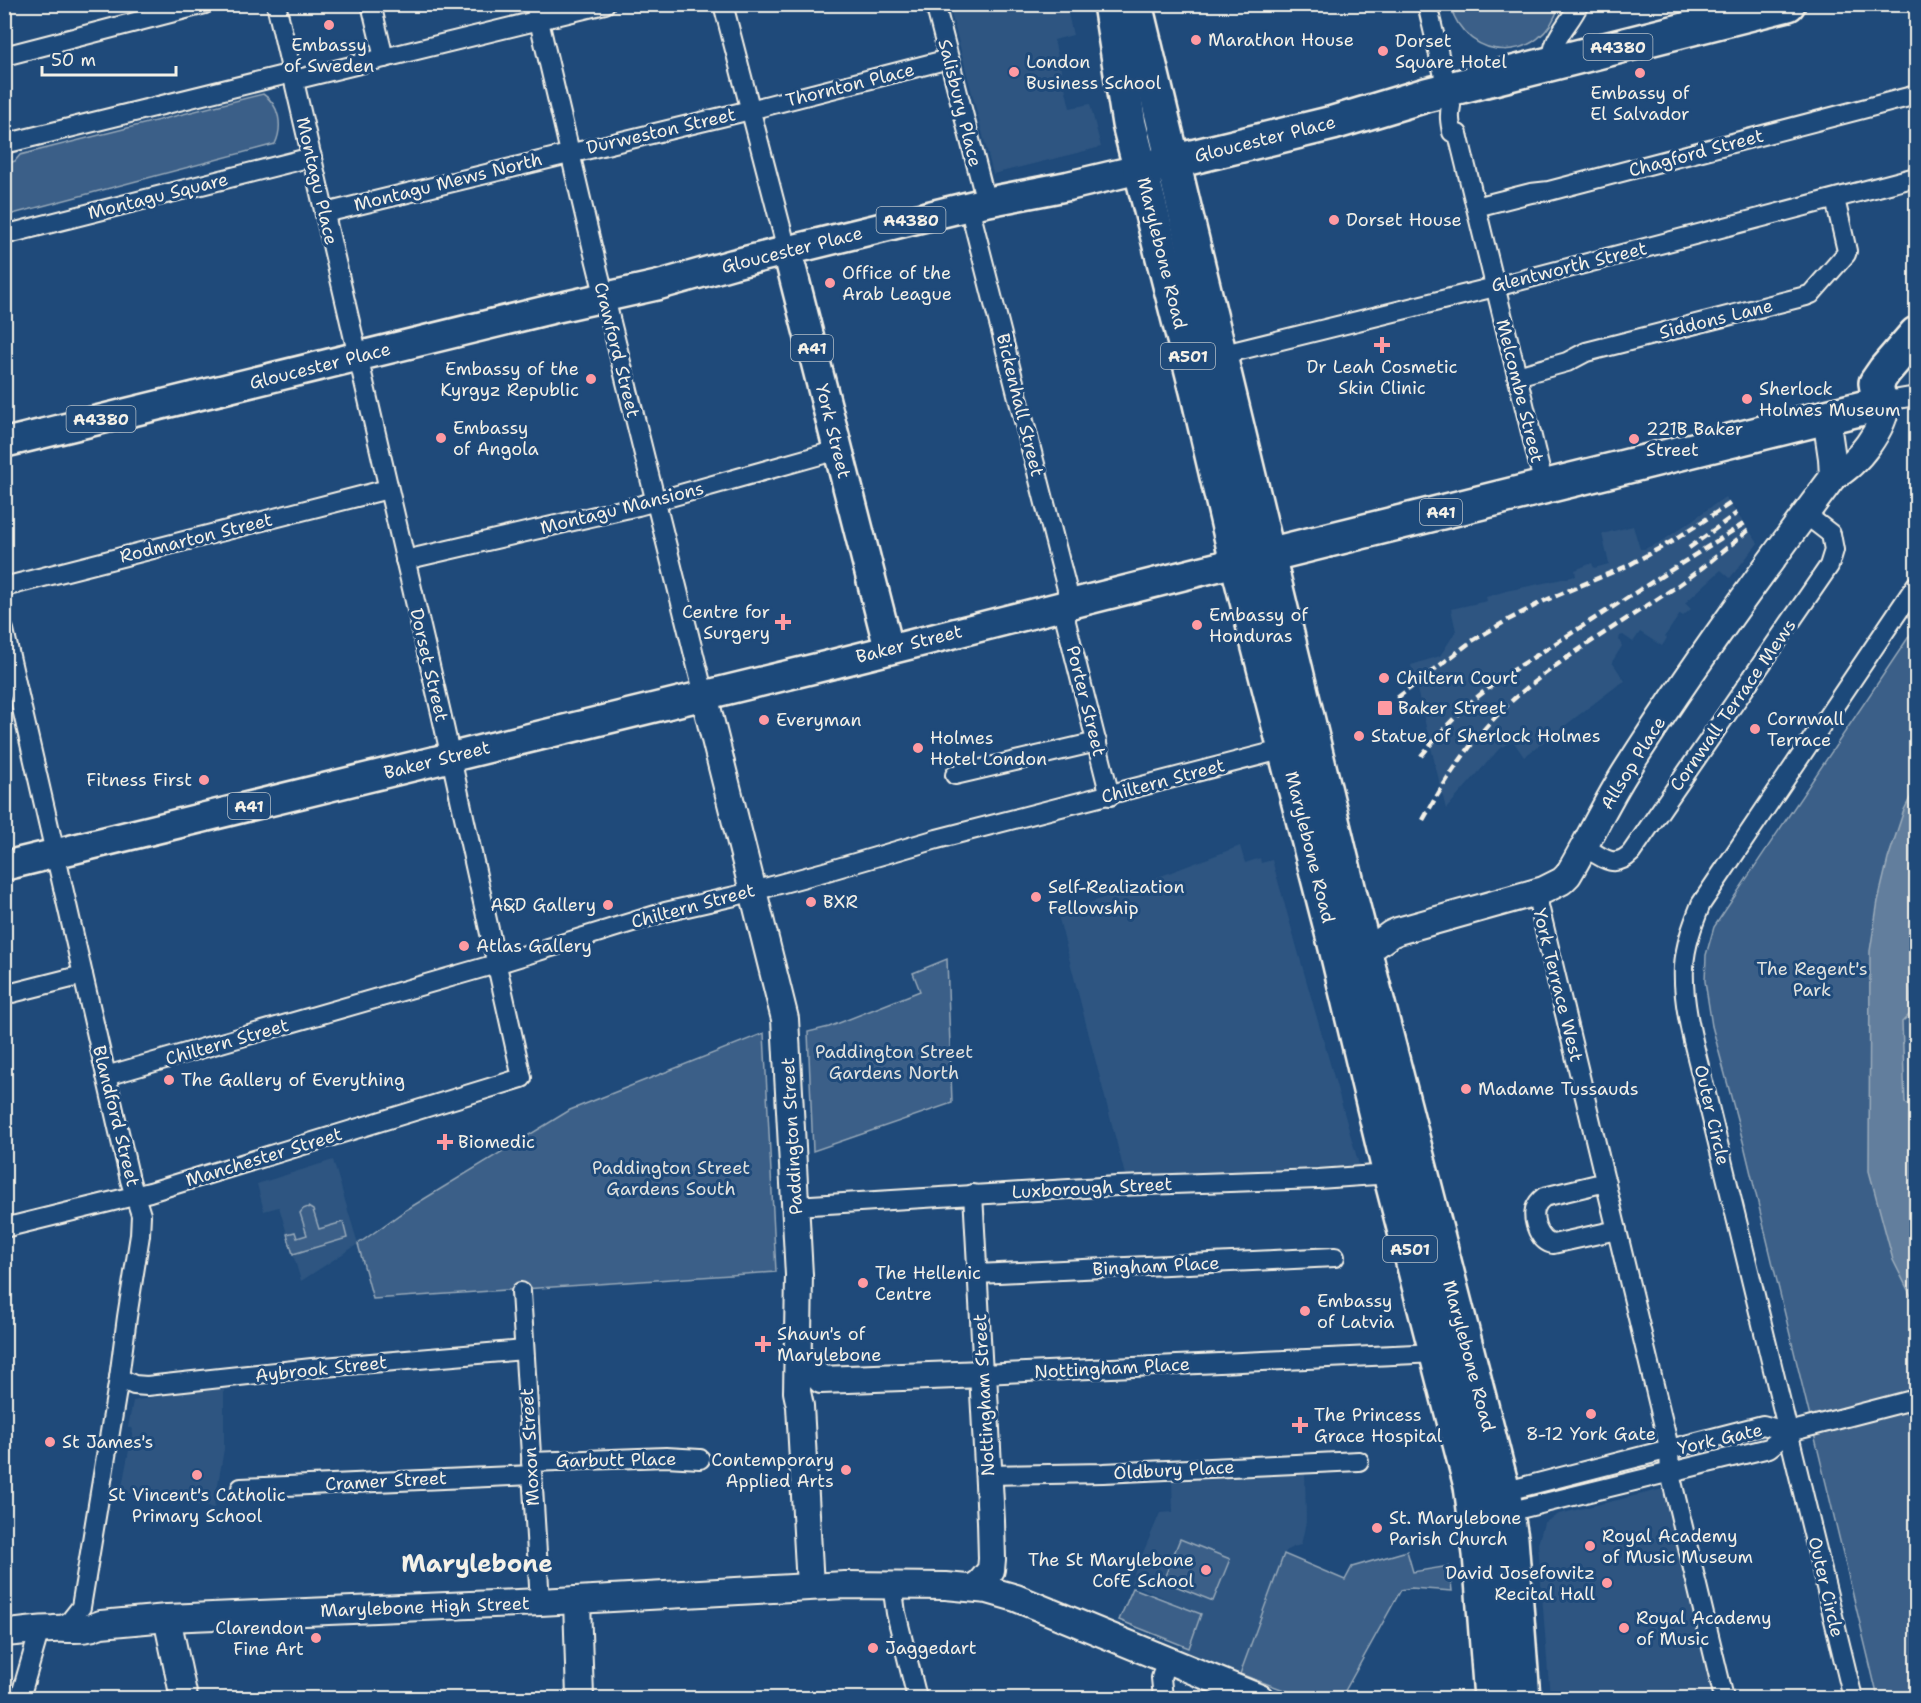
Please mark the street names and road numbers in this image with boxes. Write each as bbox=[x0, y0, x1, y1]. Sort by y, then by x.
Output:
road number: A4380 bbox=[1584, 34, 1652, 60]
street label: Salisbury Place bbox=[933, 37, 987, 169]
street label: Thornton Place bbox=[783, 57, 917, 113]
street label: Durweston Street bbox=[584, 102, 738, 160]
street label: Gloucester Place bbox=[1192, 110, 1338, 168]
street label: Montagu Place bbox=[291, 115, 343, 247]
street label: Chagford Street bbox=[1626, 123, 1766, 183]
street label: Montagu Mews North bbox=[351, 147, 545, 217]
street label: Montagu Square bbox=[85, 167, 231, 225]
street label: Marylebone Road bbox=[1132, 175, 1192, 331]
road number: A4380 bbox=[876, 207, 946, 233]
street label: Gloucester Place bbox=[719, 221, 865, 279]
street label: Glentworth Street bbox=[1489, 236, 1649, 298]
street label: Crawford Street bbox=[589, 280, 645, 420]
street label: Siddons Lane bbox=[1657, 293, 1775, 345]
street label: Melcombe Street bbox=[1491, 317, 1550, 466]
street label: Bickenhall Street bbox=[991, 331, 1049, 479]
road number: A41 bbox=[791, 335, 833, 361]
street label: Gloucester Place bbox=[247, 337, 393, 395]
road number: A501 bbox=[1161, 343, 1215, 369]
street label: York Street bbox=[810, 381, 856, 481]
road number: A4380 bbox=[66, 406, 136, 432]
street label: Montagu Mansions bbox=[538, 476, 706, 540]
road number: A41 bbox=[1420, 499, 1462, 525]
street label: Rodmarton Street bbox=[117, 507, 275, 569]
street label: Dorset Street bbox=[404, 606, 454, 724]
street label: Cornwall Terrace Mews bbox=[1664, 614, 1802, 796]
street label: Baker Street bbox=[853, 619, 965, 669]
street label: Porter Street bbox=[1061, 643, 1111, 759]
street label: Allsop Place bbox=[1595, 712, 1671, 814]
street label: Baker Street bbox=[381, 735, 493, 785]
street label: Chiltern Street bbox=[1099, 753, 1228, 809]
street label: Marylebone Road bbox=[1280, 769, 1340, 925]
road number: A41 bbox=[228, 793, 270, 819]
street label: Chiltern Street bbox=[629, 878, 758, 934]
street label: York Terrace West bbox=[1527, 906, 1589, 1064]
street label: Chiltern Street bbox=[163, 1013, 292, 1071]
street label: Blandford Street bbox=[87, 1043, 145, 1189]
street label: Paddington Street bbox=[776, 1056, 808, 1216]
street label: Outer Circle bbox=[1689, 1062, 1735, 1168]
street label: Manchester Street bbox=[183, 1122, 345, 1192]
street label: Luxborough Street bbox=[1011, 1172, 1173, 1204]
road number: A501 bbox=[1383, 1236, 1437, 1262]
street label: Bingham Place bbox=[1092, 1251, 1220, 1281]
street label: Marylebone Road bbox=[1437, 1278, 1501, 1434]
street label: Nottingham Street bbox=[968, 1313, 1000, 1477]
street label: Aybrook Street bbox=[254, 1350, 388, 1388]
street label: Nottingham Place bbox=[1034, 1352, 1190, 1384]
street label: Moxon Street bbox=[515, 1387, 545, 1507]
street label: York Gate bbox=[1675, 1418, 1765, 1460]
street label: Garbutt Place bbox=[555, 1447, 677, 1473]
street label: Oldbury Place bbox=[1113, 1455, 1235, 1485]
street label: Cramer Street bbox=[325, 1466, 448, 1496]
street label: Outer Circle bbox=[1803, 1534, 1849, 1640]
street label: Marylebone High Street bbox=[320, 1591, 530, 1623]

